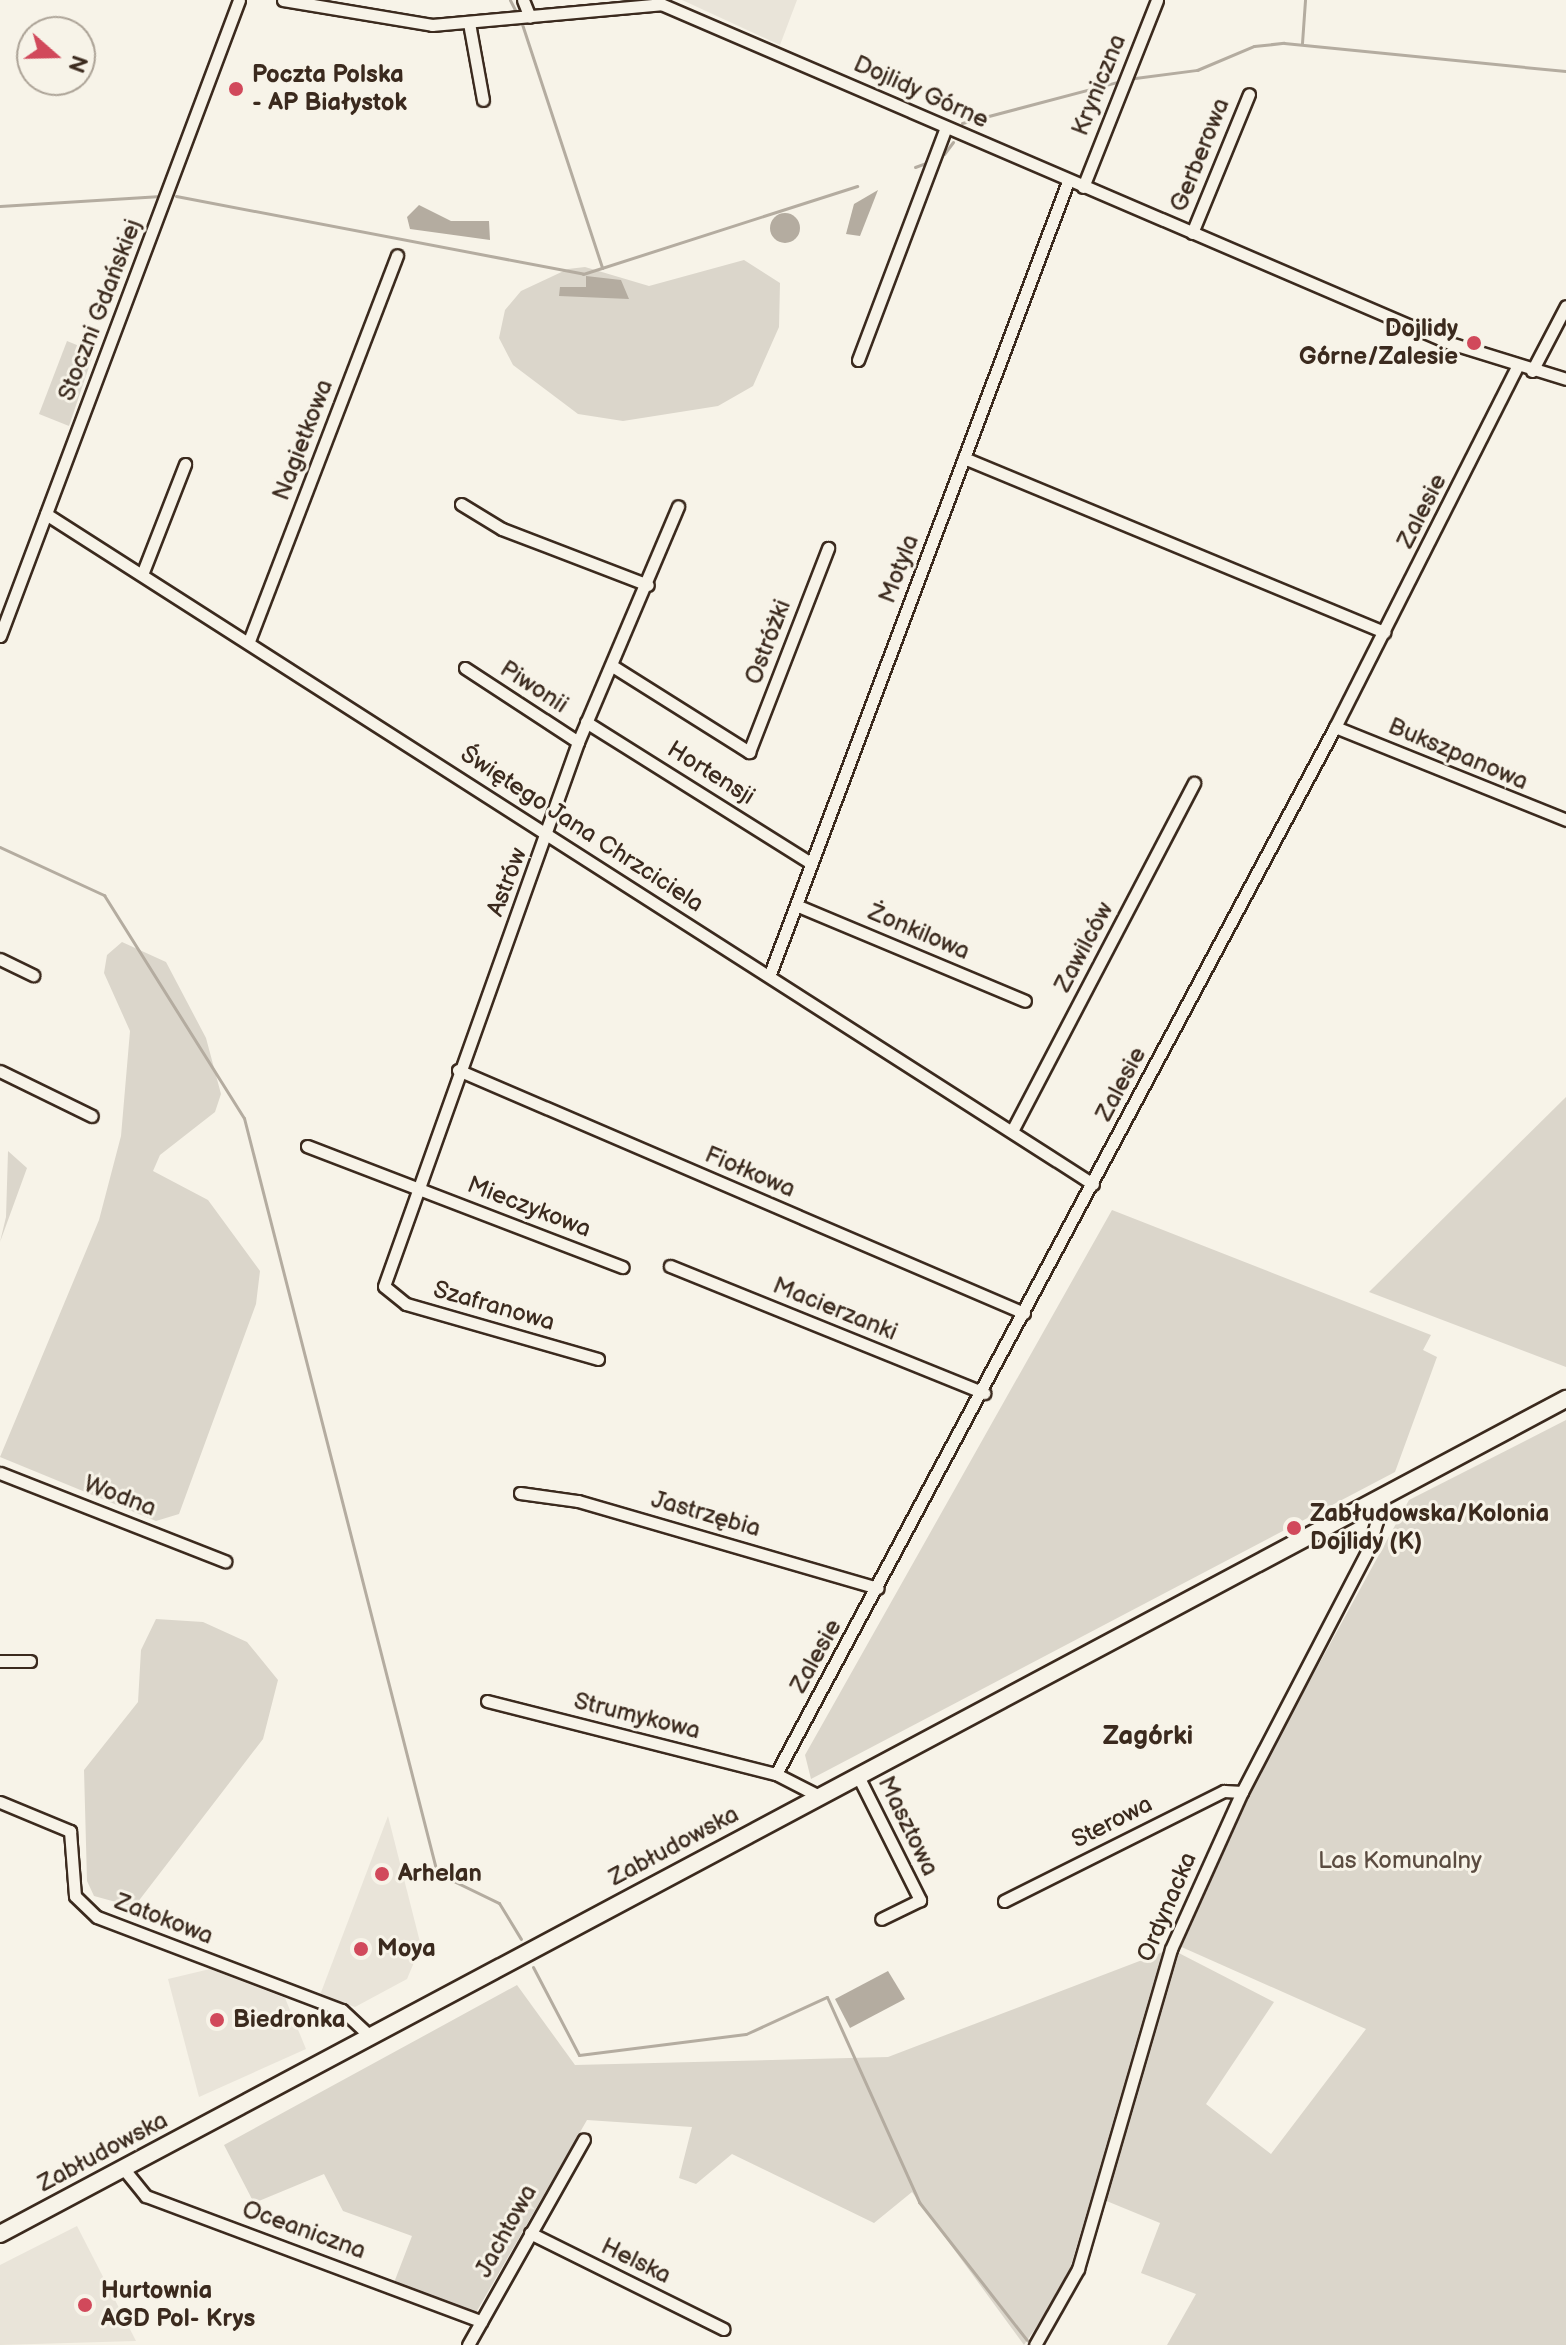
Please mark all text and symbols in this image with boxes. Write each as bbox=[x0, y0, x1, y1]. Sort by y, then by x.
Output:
north arrow bbox=[16, 16, 96, 96]
street label: Kryniczna bbox=[1066, 30, 1132, 140]
street label: Dojlidy Górne bbox=[848, 49, 994, 135]
text: N bbox=[62, 51, 93, 76]
place label: Poczta Polska - AP Białystok bbox=[252, 61, 407, 117]
marker: Poczta Polska - AP Białystok bbox=[227, 80, 245, 98]
street label: Gerberowa bbox=[1164, 94, 1236, 216]
street label: Stoczni Gdańskiej bbox=[52, 215, 148, 405]
place label: Dojlidy Górne/Zalesie bbox=[1299, 315, 1458, 371]
marker: Dojlidy Górne/Zalesie bbox=[1465, 334, 1483, 352]
street label: Nagietkowa bbox=[267, 376, 339, 504]
street label: Zalesie bbox=[1391, 469, 1453, 553]
street label: Motyla bbox=[873, 531, 925, 607]
street label: Ostróżki bbox=[739, 596, 797, 688]
street label: Piwonii bbox=[495, 654, 573, 720]
street label: Bukszpanowa bbox=[1384, 712, 1532, 796]
street label: Hortensji bbox=[662, 735, 760, 811]
street label: Świętego Jana Chrzciciela bbox=[455, 739, 709, 919]
street label: Astrów bbox=[481, 844, 533, 920]
street label: Zawilców bbox=[1048, 897, 1120, 997]
street label: Żonkilowa bbox=[864, 898, 974, 966]
street label: Zalesie bbox=[1090, 1042, 1152, 1126]
street label: Fiołkowa bbox=[701, 1140, 799, 1204]
street label: Mieczykowa bbox=[463, 1170, 595, 1244]
street label: Macierzanki bbox=[769, 1271, 901, 1347]
street label: Szafranowa bbox=[430, 1275, 558, 1337]
street label: Wodna bbox=[80, 1469, 160, 1523]
street label: Jastrzębia bbox=[648, 1485, 764, 1543]
place label: Zabłudowska/Kolonia Dojlidy (K) bbox=[1310, 1500, 1549, 1556]
marker: Zabłudowska/Kolonia Dojlidy (K) bbox=[1285, 1519, 1303, 1537]
street label: Zalesie bbox=[784, 1614, 848, 1698]
street label: Strumykowa bbox=[571, 1686, 703, 1746]
district label: Zagórki bbox=[1103, 1721, 1193, 1753]
street label: Masztowa bbox=[872, 1771, 944, 1881]
street label: Sterowa bbox=[1067, 1790, 1157, 1854]
street label: Zabłudowska bbox=[604, 1800, 744, 1892]
park label: Las Komunalny bbox=[1318, 1847, 1482, 1875]
street label: Ordynacka bbox=[1131, 1848, 1203, 1966]
place label: Arhelan bbox=[398, 1860, 482, 1888]
marker: Arhelan bbox=[373, 1865, 391, 1883]
street label: Zatokowa bbox=[111, 1887, 217, 1951]
place label: Moya bbox=[377, 1935, 436, 1963]
marker: Moya bbox=[352, 1940, 370, 1958]
place label: Biedronka bbox=[233, 2006, 346, 2034]
marker: Biedronka bbox=[208, 2011, 226, 2029]
street label: Zabłudowska bbox=[33, 2106, 173, 2198]
street label: Jachtowa bbox=[469, 2180, 543, 2282]
street label: Oceaniczna bbox=[238, 2194, 370, 2266]
street label: Helska bbox=[596, 2232, 676, 2290]
place label: Hurtownia AGD Pol- Krys bbox=[101, 2277, 255, 2333]
marker: Hurtownia AGD Pol- Krys bbox=[76, 2296, 94, 2314]

